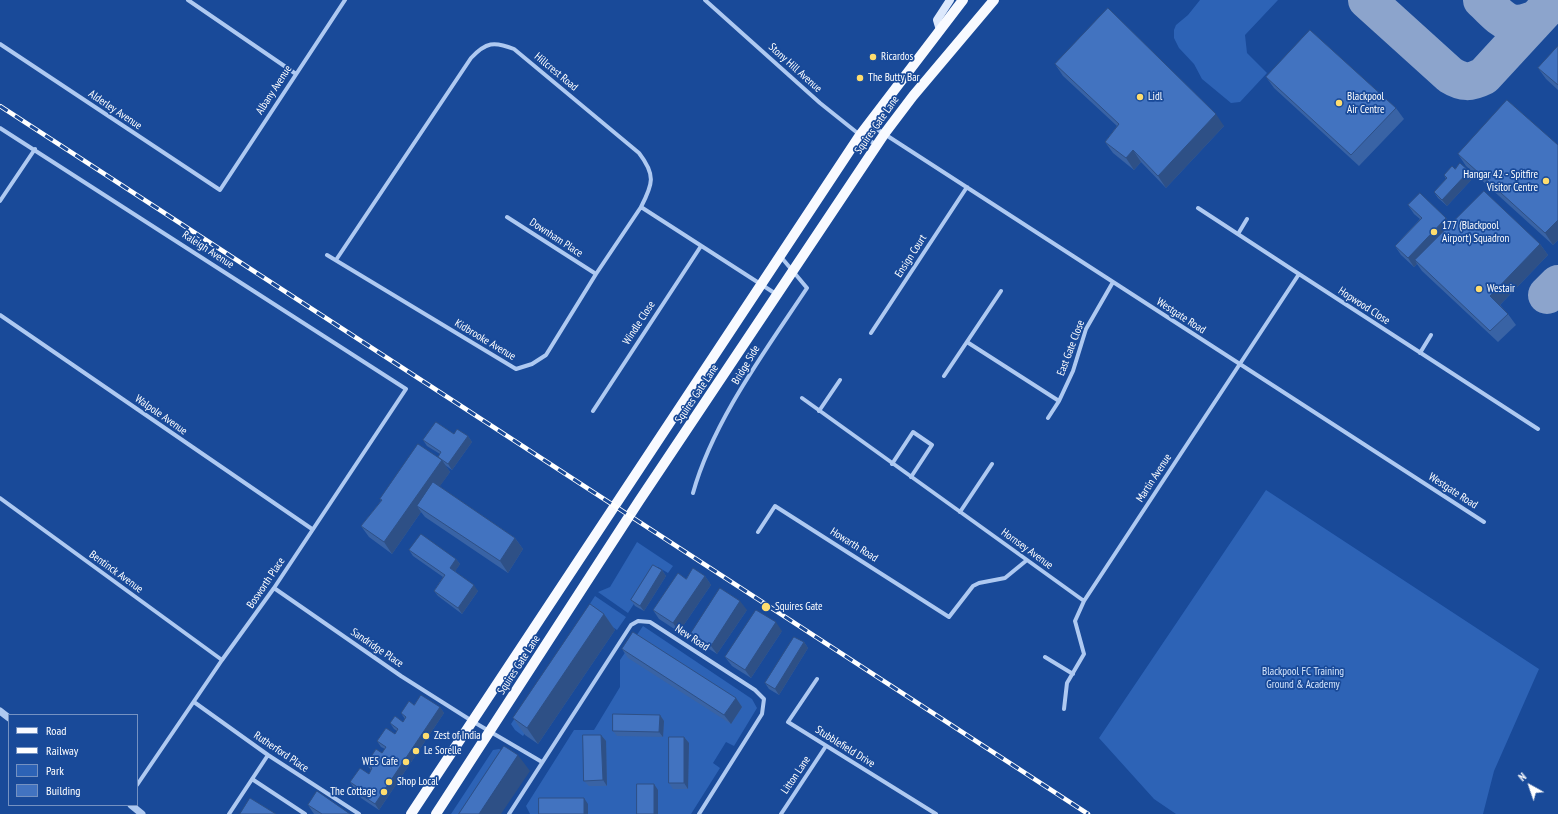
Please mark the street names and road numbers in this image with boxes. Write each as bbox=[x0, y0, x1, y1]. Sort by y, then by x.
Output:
street label: Stony Hill Avenue bbox=[766, 41, 824, 95]
street label: Hillcrest Road bbox=[532, 50, 580, 94]
street label: Albany Avenue bbox=[253, 63, 295, 117]
street label: Alderley Avenue bbox=[86, 87, 144, 133]
street label: Squires Gate Lane bbox=[852, 93, 902, 157]
street label: Downham Place bbox=[527, 216, 585, 260]
street label: Raleigh Avenue bbox=[180, 228, 236, 272]
street label: Ensign Court bbox=[892, 232, 930, 280]
street label: Hopwood Close bbox=[1336, 284, 1392, 328]
street label: Westgate Road bbox=[1154, 295, 1208, 337]
street label: Windle Close bbox=[620, 299, 658, 347]
street label: Kidbrooke Avenue bbox=[452, 317, 518, 363]
street label: East Gate Close bbox=[1054, 318, 1088, 378]
street label: Bridge Side bbox=[729, 343, 763, 387]
street label: Squires Gate Lane bbox=[673, 362, 721, 426]
street label: Walpole Avenue bbox=[132, 392, 190, 438]
street label: Martin Avenue bbox=[1133, 451, 1175, 505]
street label: Westgate Road bbox=[1426, 470, 1480, 512]
street label: Howarth Road bbox=[828, 525, 880, 565]
street label: Hornsey Avenue bbox=[999, 526, 1055, 572]
street label: Bentinck Avenue bbox=[87, 548, 145, 596]
street label: Bosworth Place bbox=[244, 555, 288, 611]
street label: New Road bbox=[672, 622, 712, 654]
street label: Sandridge Place bbox=[348, 626, 406, 670]
street label: Squires Gate Lane bbox=[495, 633, 543, 697]
street label: Stubblefield Drive bbox=[813, 723, 877, 771]
street label: Rutherford Place bbox=[251, 729, 311, 775]
street label: Litton Lane bbox=[779, 753, 813, 797]

